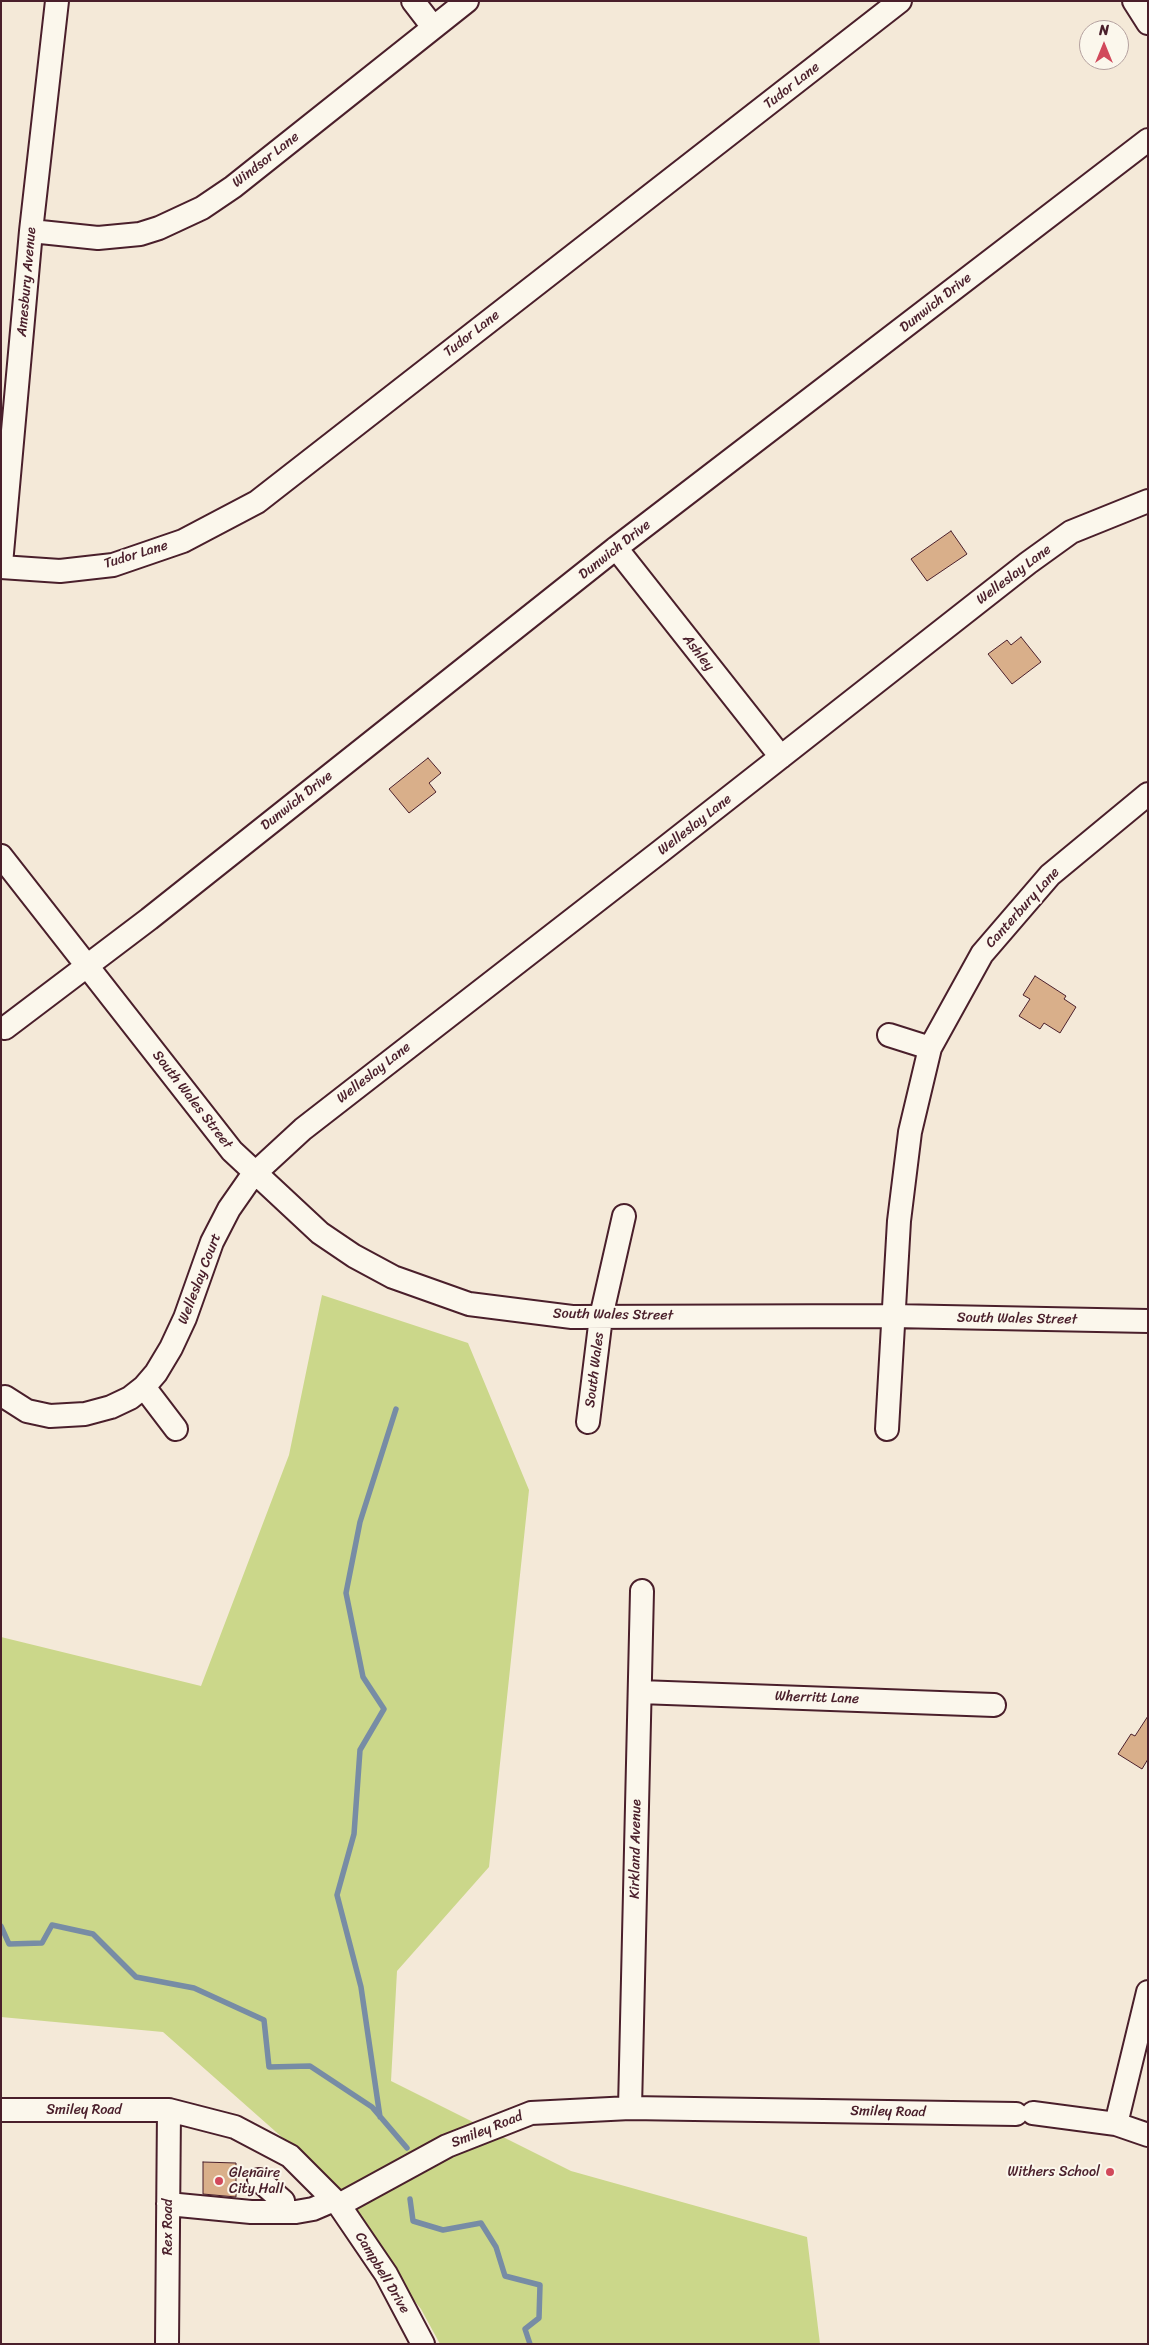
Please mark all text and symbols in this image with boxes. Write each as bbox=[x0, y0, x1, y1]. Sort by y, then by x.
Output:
text: N bbox=[1099, 18, 1109, 43]
north arrow bbox=[1079, 20, 1129, 70]
street label: Tudor Lane bbox=[761, 59, 823, 113]
street label: Windsor Lane bbox=[229, 129, 303, 191]
street label: Amesbury Avenue bbox=[14, 227, 40, 337]
street label: Dunwich Drive bbox=[897, 270, 975, 336]
street label: Tudor Lane bbox=[441, 307, 503, 361]
street label: Dunwich Drive bbox=[576, 517, 654, 583]
street label: Tudor Lane bbox=[102, 537, 170, 573]
street label: Welleslay Lane bbox=[973, 541, 1055, 609]
street label: Ashley bbox=[679, 632, 717, 674]
street label: Dunwich Drive bbox=[258, 768, 336, 834]
street label: Welleslay Lane bbox=[655, 791, 735, 859]
street label: Canterbury Lane bbox=[983, 864, 1063, 952]
street label: Welleslay Lane bbox=[334, 1039, 414, 1107]
street label: South Wales Street bbox=[148, 1047, 236, 1153]
street label: Welleslay Court bbox=[175, 1231, 225, 1327]
street label: South Wales Street bbox=[553, 1306, 673, 1324]
street label: South Wales Street bbox=[957, 1310, 1077, 1328]
street label: South Wales bbox=[582, 1331, 608, 1409]
street label: Wherritt Lane bbox=[775, 1688, 859, 1708]
street label: Kirkland Avenue bbox=[627, 1799, 645, 1899]
street label: Smiley Road bbox=[46, 2102, 122, 2118]
street label: Smiley Road bbox=[850, 2103, 926, 2121]
street label: Smiley Road bbox=[449, 2108, 525, 2152]
place label: Withers School bbox=[1008, 2164, 1100, 2180]
place label: Glenaire City Hall bbox=[229, 2165, 284, 2198]
marker: Withers School bbox=[1104, 2166, 1116, 2178]
marker: Glenaire City Hall bbox=[213, 2175, 225, 2187]
street label: Rex Road bbox=[160, 2199, 176, 2255]
street label: Campbell Drive bbox=[351, 2229, 413, 2317]

